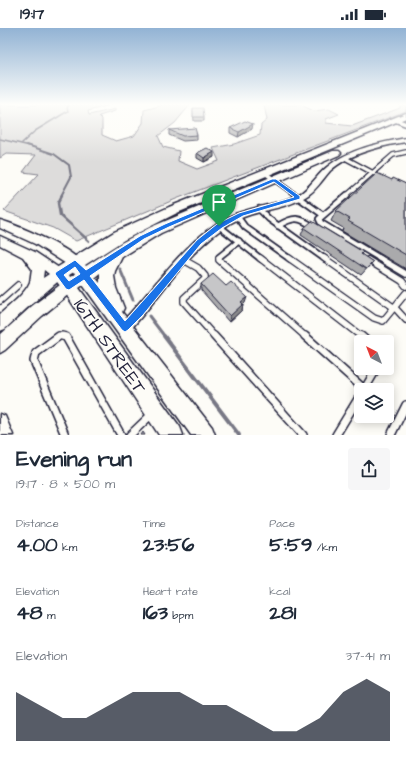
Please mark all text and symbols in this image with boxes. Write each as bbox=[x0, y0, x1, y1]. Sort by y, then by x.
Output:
text: 19:17 bbox=[20, 4, 44, 25]
pin bbox=[202, 185, 236, 226]
icon: arrive bbox=[208, 191, 230, 213]
street label: 16TH STREET bbox=[68, 294, 152, 400]
north arrow bbox=[354, 335, 394, 375]
map controls bbox=[354, 335, 394, 423]
button: layers bbox=[354, 383, 394, 423]
text: Evening run bbox=[16, 444, 132, 475]
button: share bbox=[348, 448, 390, 490]
text: 19:17 · 8 × 500 m bbox=[16, 475, 115, 493]
text: Distance bbox=[16, 516, 59, 531]
text: Time bbox=[143, 516, 166, 531]
text: Pace bbox=[269, 516, 295, 531]
text: 4.00 bbox=[16, 531, 58, 559]
text: 23:56 bbox=[143, 531, 194, 559]
text: 5:59 bbox=[269, 531, 312, 559]
text: km bbox=[58, 540, 77, 555]
text: /km bbox=[312, 540, 337, 555]
text: Elevation bbox=[16, 584, 59, 599]
text: Heart rate bbox=[143, 584, 198, 599]
text: kcal bbox=[269, 584, 290, 599]
text: 48 bbox=[16, 599, 43, 627]
text: 163 bbox=[143, 599, 168, 627]
text: 281 bbox=[269, 599, 296, 627]
text: m bbox=[43, 608, 56, 623]
text: bpm bbox=[168, 608, 193, 623]
text: Elevation bbox=[16, 647, 67, 665]
text: 37–41 m bbox=[346, 647, 390, 665]

